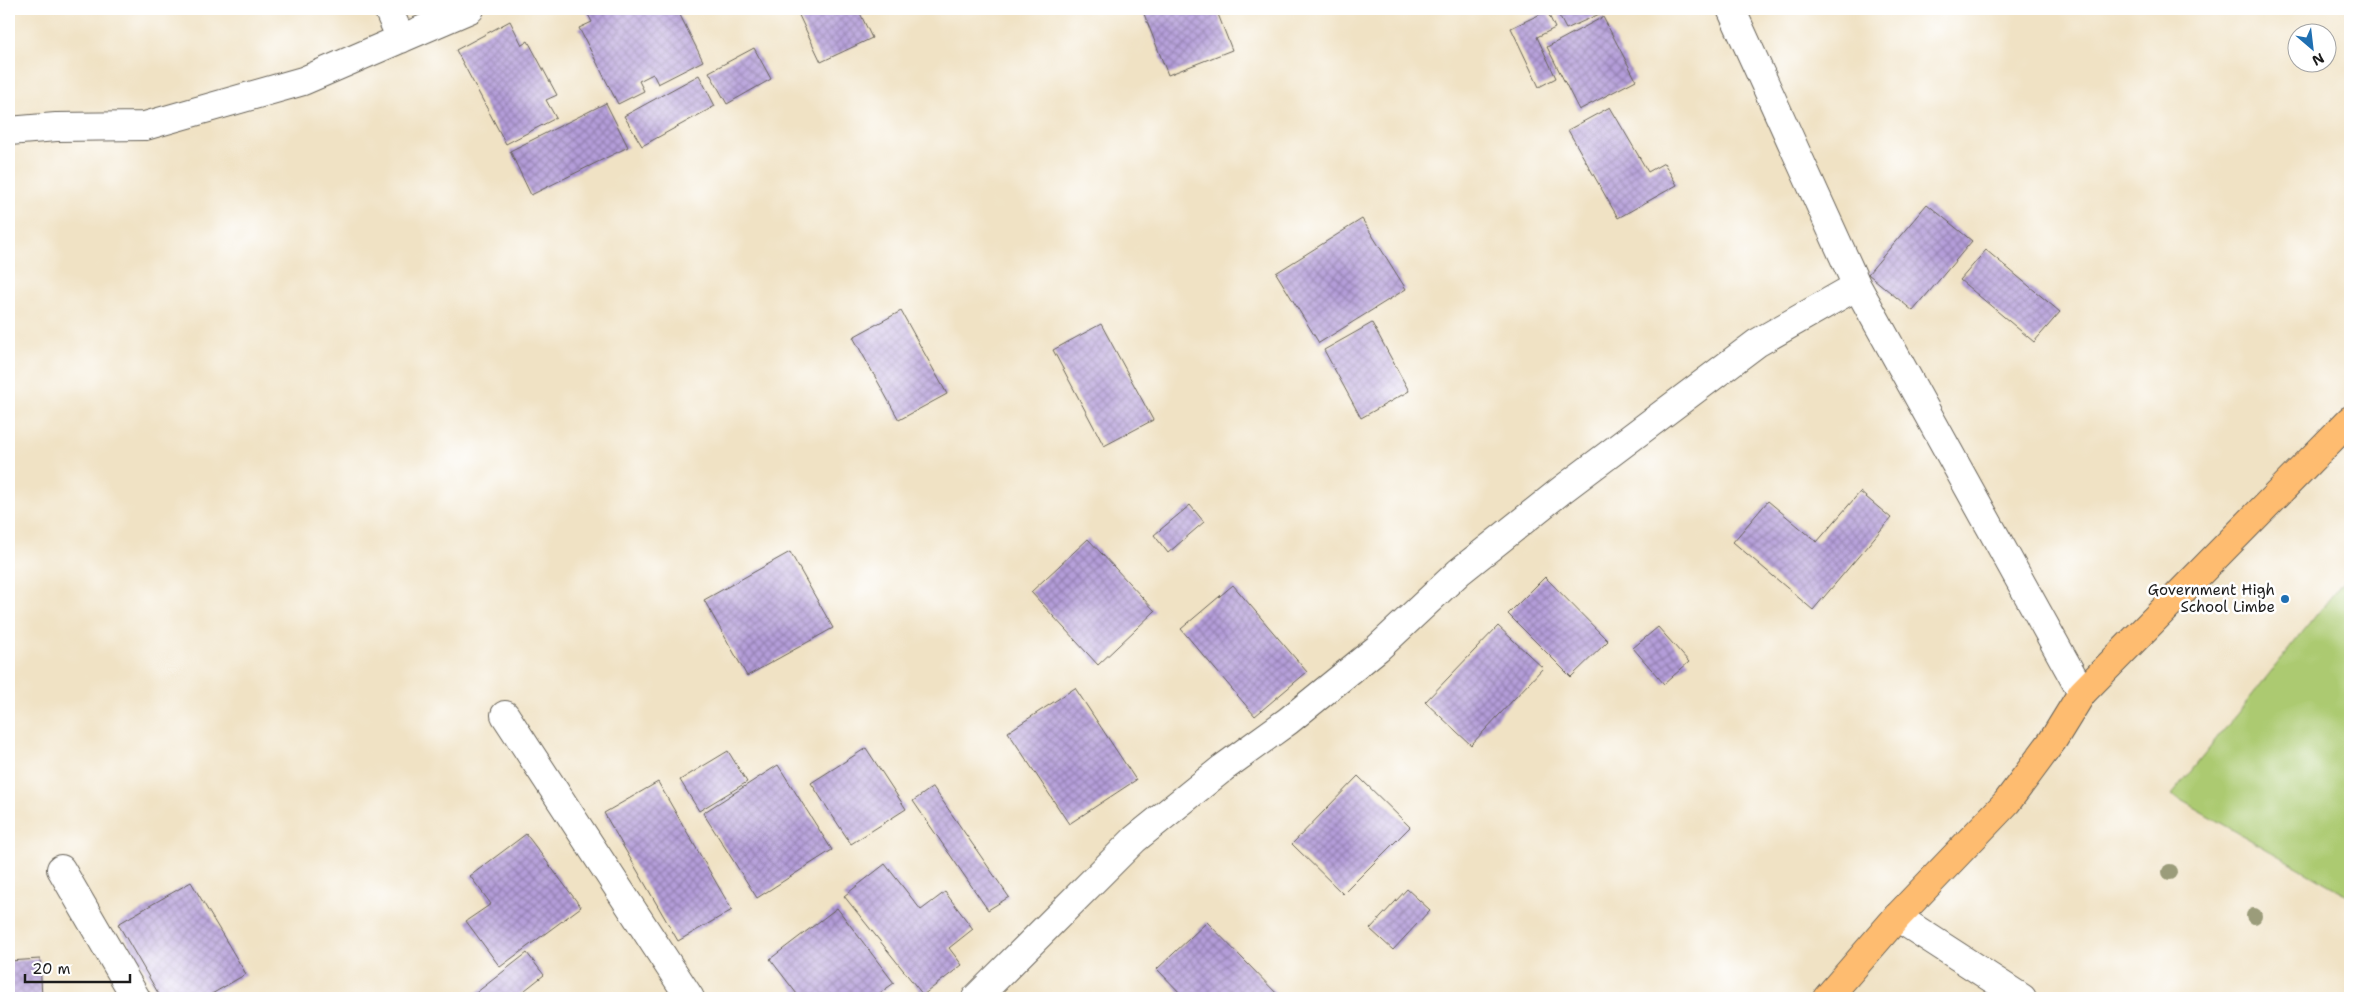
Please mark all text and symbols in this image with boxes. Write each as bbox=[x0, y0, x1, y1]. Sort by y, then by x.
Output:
north arrow bbox=[2286, 22, 2336, 72]
text: N bbox=[2309, 49, 2327, 70]
place label: Government High School Limbe bbox=[2148, 580, 2275, 617]
marker: Government High School Limbe bbox=[2279, 593, 2291, 605]
scale bar bbox=[25, 952, 130, 984]
text: 20 m bbox=[32, 959, 71, 979]

